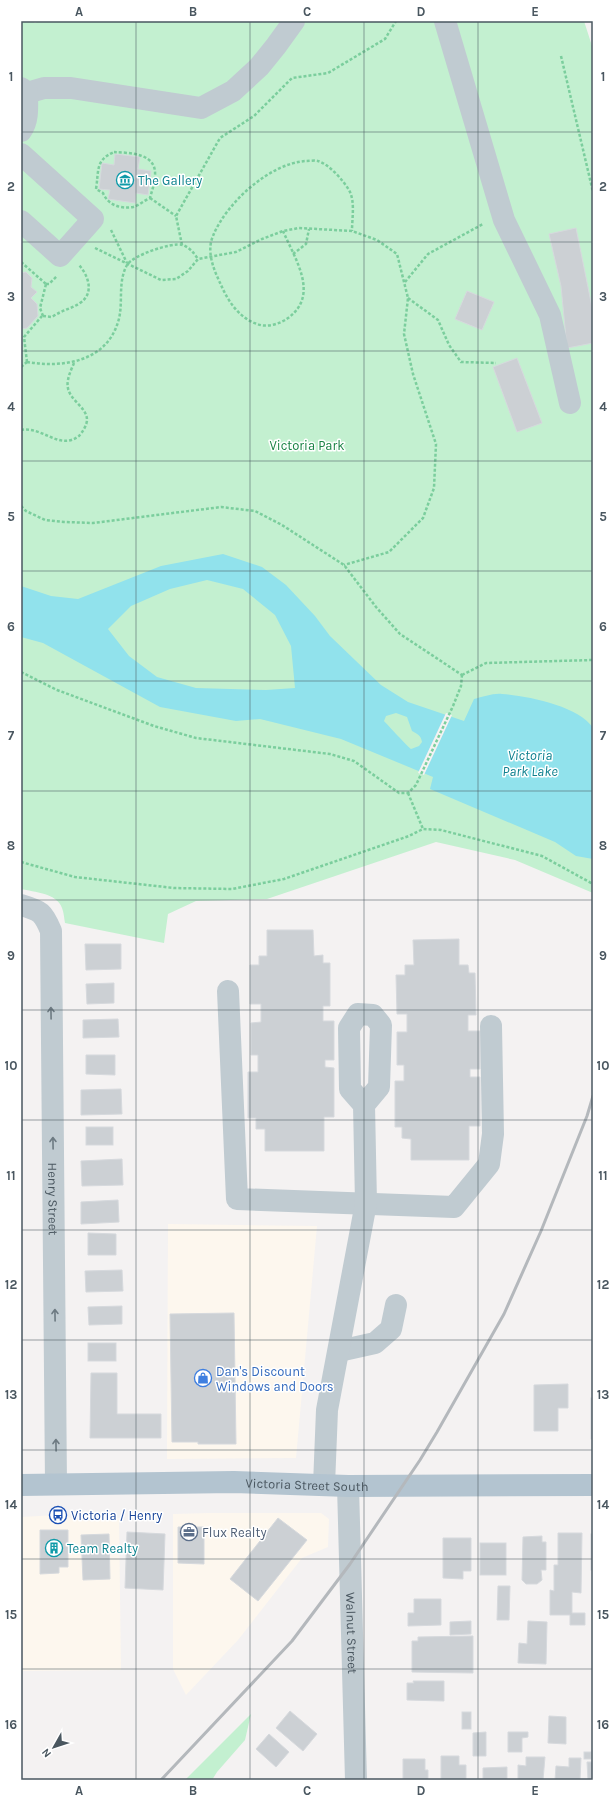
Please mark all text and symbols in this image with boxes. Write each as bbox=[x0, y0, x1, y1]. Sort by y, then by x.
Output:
text: A bbox=[75, 4, 83, 19]
text: B bbox=[189, 4, 197, 19]
text: C bbox=[303, 4, 311, 19]
text: D bbox=[417, 4, 426, 19]
text: E bbox=[531, 4, 539, 19]
text: 1 bbox=[9, 69, 13, 84]
text: 1 bbox=[601, 69, 605, 84]
museum icon: The Gallery bbox=[115, 170, 135, 190]
place label: The Gallery bbox=[138, 173, 202, 188]
text: 2 bbox=[7, 179, 15, 194]
text: 2 bbox=[599, 179, 607, 194]
text: 3 bbox=[7, 289, 15, 304]
text: 3 bbox=[599, 289, 607, 304]
text: 4 bbox=[7, 399, 15, 414]
text: 4 bbox=[599, 399, 607, 414]
park label: Victoria Park bbox=[269, 438, 345, 453]
text: 5 bbox=[7, 509, 15, 524]
text: 5 bbox=[599, 509, 607, 524]
text: 6 bbox=[7, 619, 15, 634]
text: 6 bbox=[599, 619, 607, 634]
text: 7 bbox=[8, 728, 15, 743]
text: 7 bbox=[600, 728, 607, 743]
water label: Victoria Park Lake bbox=[502, 747, 558, 780]
text: 8 bbox=[7, 838, 15, 853]
text: 8 bbox=[599, 838, 607, 853]
text: 9 bbox=[7, 948, 15, 963]
text: 9 bbox=[599, 948, 607, 963]
one-way arrow bbox=[47, 1007, 55, 1020]
text: 10 bbox=[5, 1058, 17, 1073]
text: 10 bbox=[597, 1058, 609, 1073]
one-way arrow bbox=[49, 1137, 57, 1150]
street label: Henry Street bbox=[46, 1162, 61, 1235]
text: 11 bbox=[6, 1168, 16, 1183]
text: 11 bbox=[598, 1168, 608, 1183]
text: 12 bbox=[5, 1277, 17, 1292]
text: 12 bbox=[597, 1277, 609, 1292]
one-way arrow bbox=[51, 1309, 59, 1322]
place label: Dan's Discount Windows and Doors bbox=[216, 1364, 334, 1394]
shop icon: Dan's Discount Windows and Doors bbox=[193, 1368, 213, 1388]
text: 13 bbox=[5, 1387, 17, 1402]
text: 13 bbox=[597, 1387, 609, 1402]
one-way arrow bbox=[52, 1439, 60, 1452]
street label: Victoria Street South bbox=[245, 1475, 369, 1494]
text: 14 bbox=[5, 1497, 17, 1512]
text: 14 bbox=[597, 1497, 609, 1512]
bus stop icon: Victoria / Henry bbox=[48, 1505, 68, 1525]
place label: Victoria / Henry bbox=[71, 1508, 162, 1523]
office icon: Flux Realty bbox=[179, 1522, 199, 1542]
place label: Flux Realty bbox=[202, 1525, 266, 1540]
building icon: Team Realty bbox=[44, 1538, 64, 1558]
place label: Team Realty bbox=[67, 1541, 138, 1556]
street label: Walnut Street bbox=[343, 1592, 361, 1674]
text: 15 bbox=[5, 1607, 18, 1622]
text: 15 bbox=[597, 1607, 610, 1622]
text: 16 bbox=[5, 1717, 17, 1732]
text: 16 bbox=[597, 1717, 609, 1732]
north arrow bbox=[34, 1727, 74, 1767]
text: N bbox=[39, 1746, 54, 1760]
text: A bbox=[75, 1783, 83, 1798]
text: B bbox=[189, 1783, 197, 1798]
text: C bbox=[303, 1783, 311, 1798]
text: D bbox=[417, 1783, 426, 1798]
text: E bbox=[531, 1783, 539, 1798]

